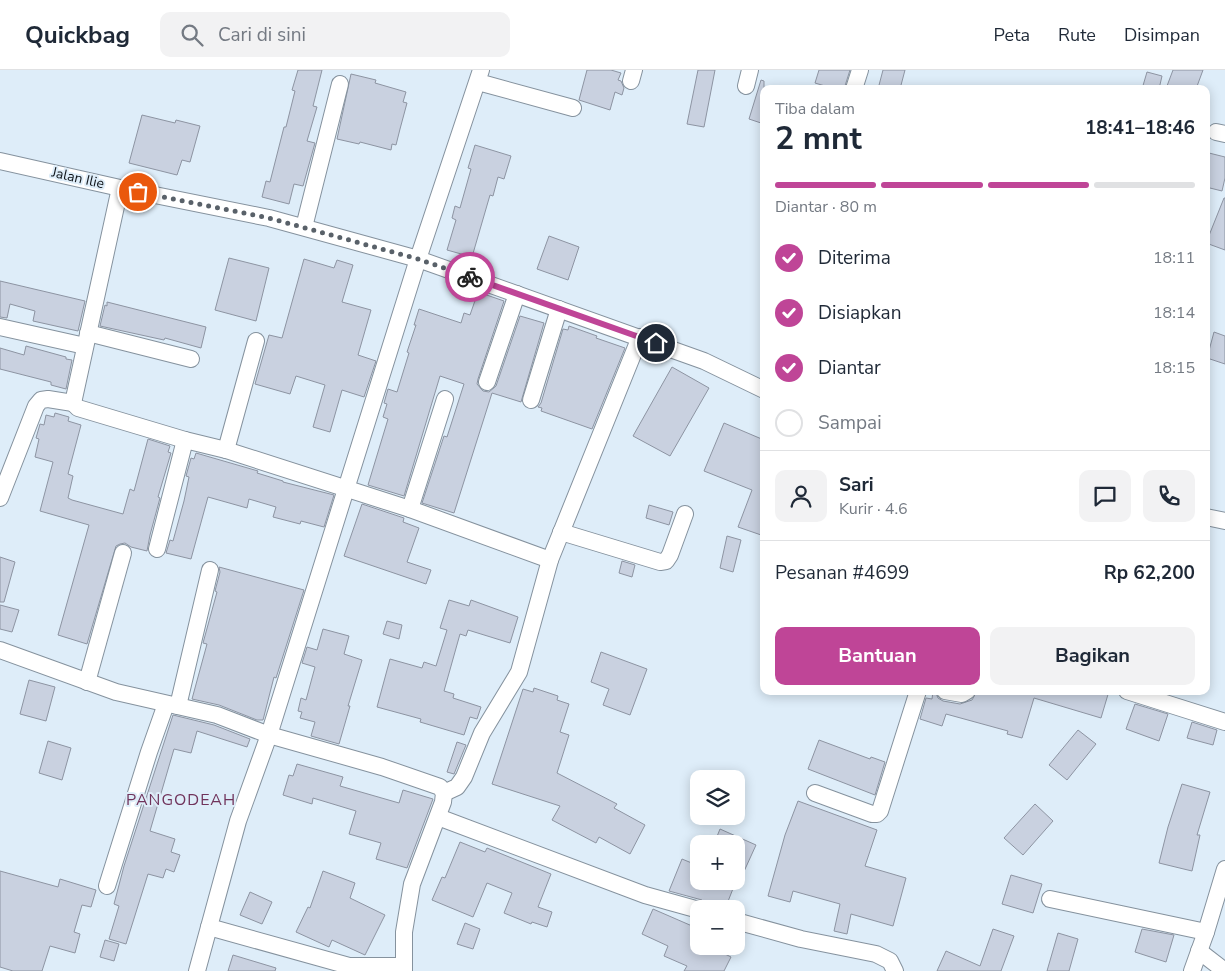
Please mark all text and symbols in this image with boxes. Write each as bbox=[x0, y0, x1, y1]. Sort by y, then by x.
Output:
search box bbox=[160, 12, 510, 57]
text: Quickbag bbox=[25, 19, 130, 51]
icon: search bbox=[178, 21, 206, 49]
text: Cari di sini bbox=[218, 22, 306, 48]
text: Peta bbox=[994, 23, 1030, 47]
text: Rute bbox=[1058, 23, 1096, 47]
text: Disimpan bbox=[1124, 23, 1200, 47]
text: Tiba dalam bbox=[775, 98, 855, 120]
text: 18:41–18:46 bbox=[1085, 115, 1195, 141]
text: 2 mnt bbox=[775, 117, 862, 160]
street label: Jalan Ilie bbox=[49, 163, 106, 193]
pin bbox=[117, 171, 159, 213]
icon: bag bbox=[124, 178, 152, 206]
text: Diantar · 80 m bbox=[775, 196, 877, 218]
icon: check bbox=[775, 244, 803, 272]
text: Diterima bbox=[818, 245, 891, 271]
text: 18:11 bbox=[1153, 247, 1195, 269]
courier bbox=[445, 252, 495, 302]
icon: bike bbox=[456, 263, 484, 291]
icon: check bbox=[775, 299, 803, 327]
text: Disiapkan bbox=[818, 300, 901, 326]
text: 18:14 bbox=[1153, 302, 1195, 324]
pin bbox=[635, 322, 677, 364]
icon: home bbox=[642, 329, 670, 357]
icon: check bbox=[775, 354, 803, 382]
text: Diantar bbox=[818, 355, 881, 381]
text: 18:15 bbox=[1153, 357, 1195, 379]
text: Sampai bbox=[818, 410, 882, 436]
button: person bbox=[775, 470, 827, 522]
button: chat bbox=[1079, 470, 1131, 522]
button: phone bbox=[1143, 470, 1195, 522]
text: Sari bbox=[839, 472, 874, 498]
text: Kurir · 4.6 bbox=[839, 498, 908, 520]
text: Pesanan #4699 bbox=[775, 560, 909, 586]
text: Rp 62,200 bbox=[1104, 560, 1195, 586]
button: Bantuan bbox=[775, 627, 980, 685]
button: Bagikan bbox=[990, 627, 1195, 685]
map controls bbox=[690, 770, 745, 955]
button: layers bbox=[690, 770, 745, 825]
district label: PANGODEAH bbox=[126, 789, 236, 811]
button: + bbox=[690, 835, 745, 890]
button: − bbox=[690, 900, 745, 955]

